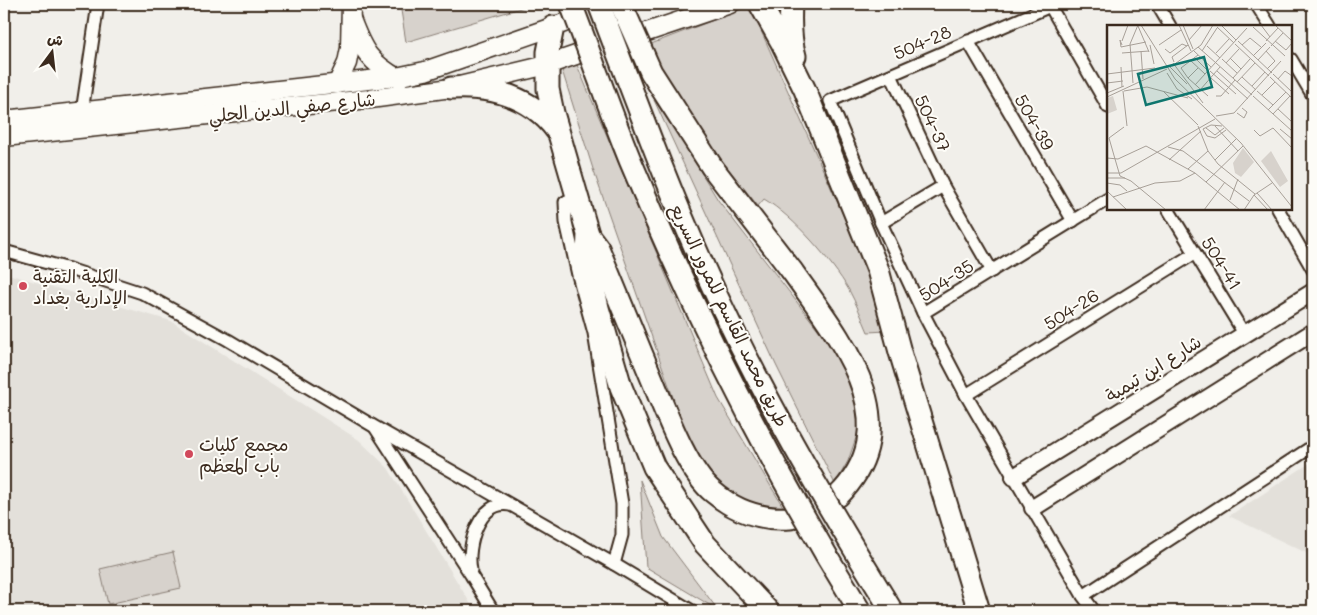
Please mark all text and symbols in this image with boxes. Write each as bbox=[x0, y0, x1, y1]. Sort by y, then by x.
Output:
street label: 504-28 bbox=[889, 19, 955, 65]
inset map bbox=[1107, 25, 1292, 210]
north arrow bbox=[28, 28, 78, 78]
text: ش bbox=[46, 28, 65, 50]
street label: شارع صفي الدين الحلي bbox=[207, 86, 377, 133]
street label: 504-39 bbox=[1009, 90, 1061, 155]
street label: 504-37 bbox=[909, 91, 957, 155]
street label: طريق محمد القاسم للمرور السريع bbox=[663, 199, 795, 432]
street label: 504-41 bbox=[1196, 232, 1248, 294]
street label: 504-35 bbox=[914, 253, 978, 307]
place label: الكلية التقنية الإدارية بغداد bbox=[33, 264, 127, 309]
marker: الكلية التقنية الإدارية بغداد bbox=[17, 280, 29, 292]
street label: 504-26 bbox=[1039, 283, 1103, 335]
street label: شارع ابن تيمية bbox=[1100, 329, 1206, 408]
place label: مجمع كليات باب المعظم bbox=[199, 432, 289, 480]
marker: مجمع كليات باب المعظم bbox=[183, 448, 195, 460]

